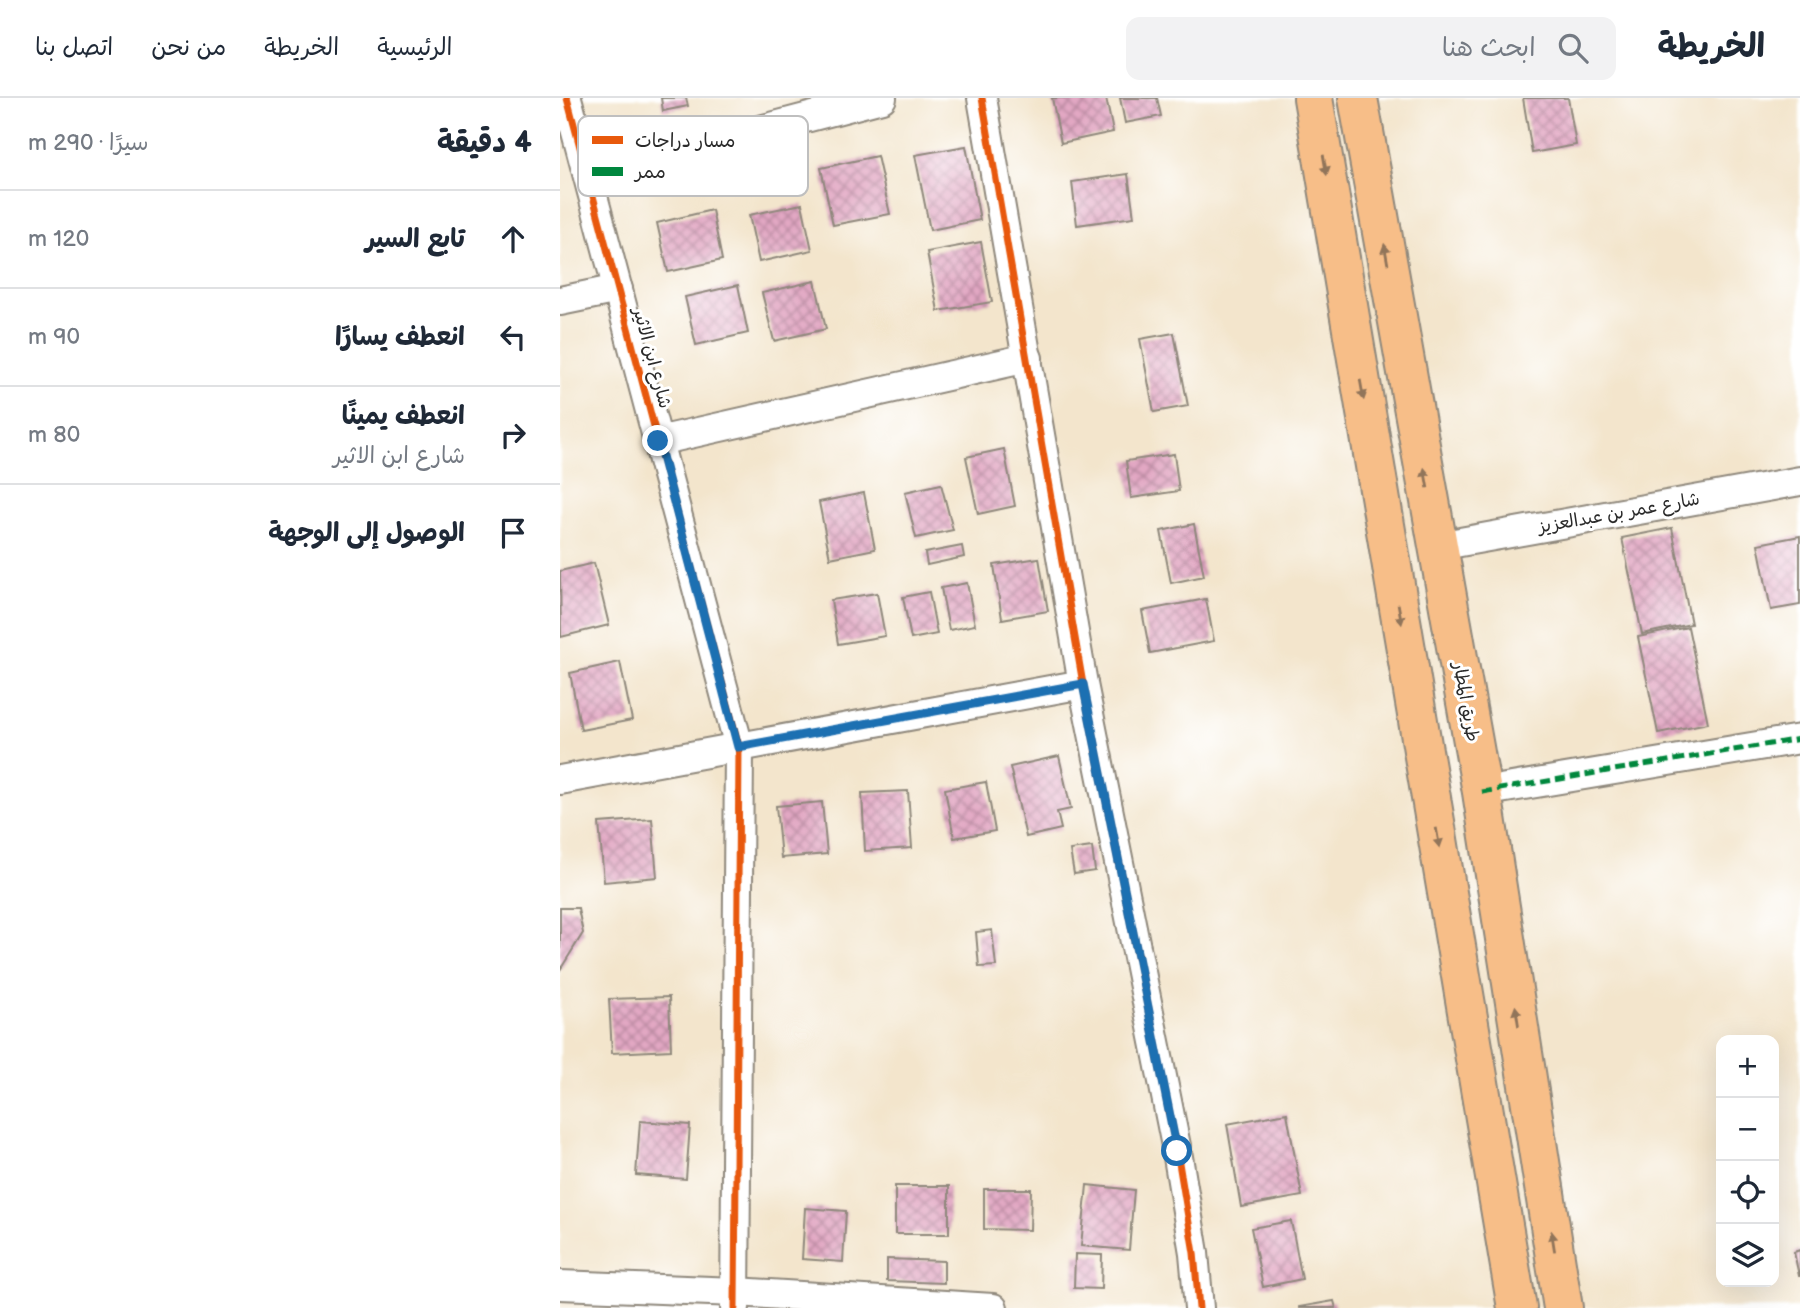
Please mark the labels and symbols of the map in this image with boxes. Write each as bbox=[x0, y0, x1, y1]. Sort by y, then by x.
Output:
legend bbox=[578, 116, 808, 196]
text: مسار دراجات bbox=[635, 130, 736, 153]
one-way arrow bbox=[1320, 154, 1331, 176]
text: ممر bbox=[633, 161, 666, 184]
one-way arrow bbox=[1380, 243, 1391, 265]
street label: شارع ابن الاثير bbox=[627, 303, 676, 411]
one-way arrow bbox=[1357, 379, 1368, 401]
route end bbox=[642, 425, 673, 456]
one-way arrow bbox=[1420, 467, 1431, 489]
street label: شارع عمر بن عبدالعزيز bbox=[1535, 488, 1702, 539]
one-way arrow bbox=[1395, 603, 1406, 625]
street label: طريق المطار bbox=[1448, 659, 1483, 743]
one-way arrow bbox=[1433, 827, 1444, 849]
one-way arrow bbox=[1511, 1005, 1522, 1027]
route start bbox=[1161, 1135, 1192, 1166]
one-way arrow bbox=[1547, 1229, 1558, 1251]

